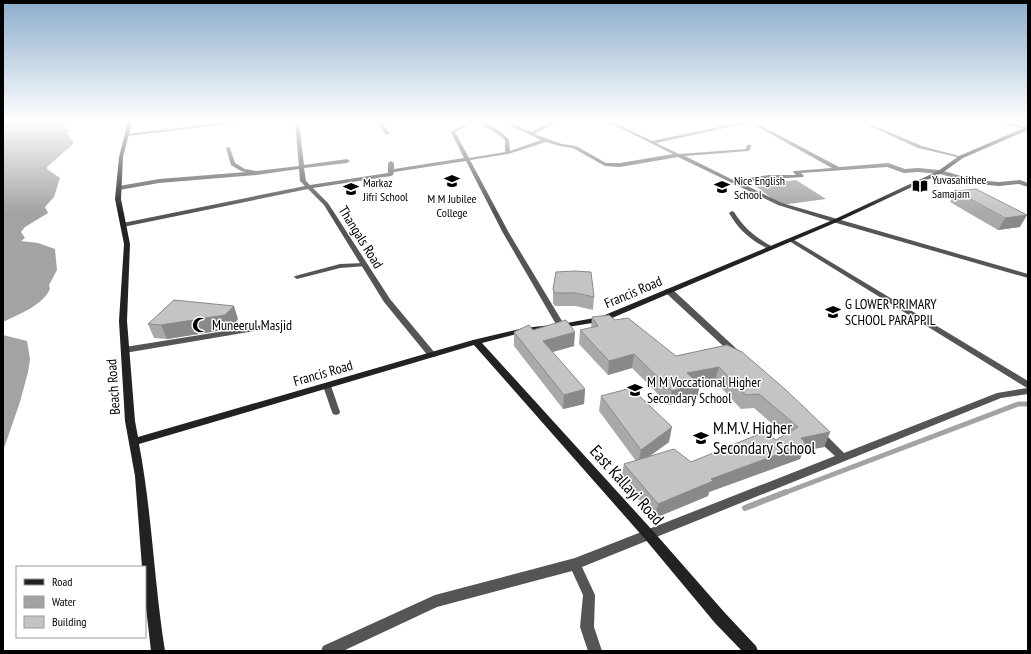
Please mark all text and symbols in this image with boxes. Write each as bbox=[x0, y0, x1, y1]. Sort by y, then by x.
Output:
school or university icon: M M Jubilee College bbox=[443, 172, 461, 190]
place label: Yuvasahithee Samajam bbox=[932, 172, 987, 201]
place label: Nice English School bbox=[734, 173, 785, 202]
place label: Markaz Jifri School bbox=[362, 175, 408, 204]
library icon: Yuvasahithee Samajam bbox=[911, 177, 929, 195]
school or university icon: Nice English School bbox=[713, 178, 731, 196]
school or university icon: Markaz Jifri School bbox=[342, 180, 360, 198]
place label: M M Jubilee College bbox=[428, 191, 476, 220]
street label: Thangals Road bbox=[335, 202, 387, 272]
street label: Francis Road bbox=[601, 272, 665, 312]
place label: G LOWER PRIMARY SCHOOL PARAPPIL bbox=[845, 295, 937, 329]
school or university icon: G LOWER PRIMARY SCHOOL PARAPPIL bbox=[824, 303, 842, 321]
mosque icon: Muneerul Masjid bbox=[191, 316, 209, 334]
place label: Muneerul Masjid bbox=[212, 316, 292, 334]
street label: Francis Road bbox=[291, 356, 355, 390]
street label: Beach Road bbox=[102, 358, 124, 416]
place label: M M Voccational Higher Secondary School bbox=[647, 373, 761, 407]
school or university icon: M M Voccational Higher Secondary School bbox=[626, 381, 644, 399]
place label: M.M.V. Higher Secondary School bbox=[713, 417, 816, 459]
school or university icon: M.M.V. Higher Secondary School bbox=[692, 429, 710, 447]
street label: East Kallayi Road bbox=[585, 440, 669, 530]
legend bbox=[16, 566, 146, 638]
text: Road bbox=[52, 574, 72, 589]
text: Water bbox=[52, 594, 77, 609]
text: Building bbox=[52, 614, 87, 629]

